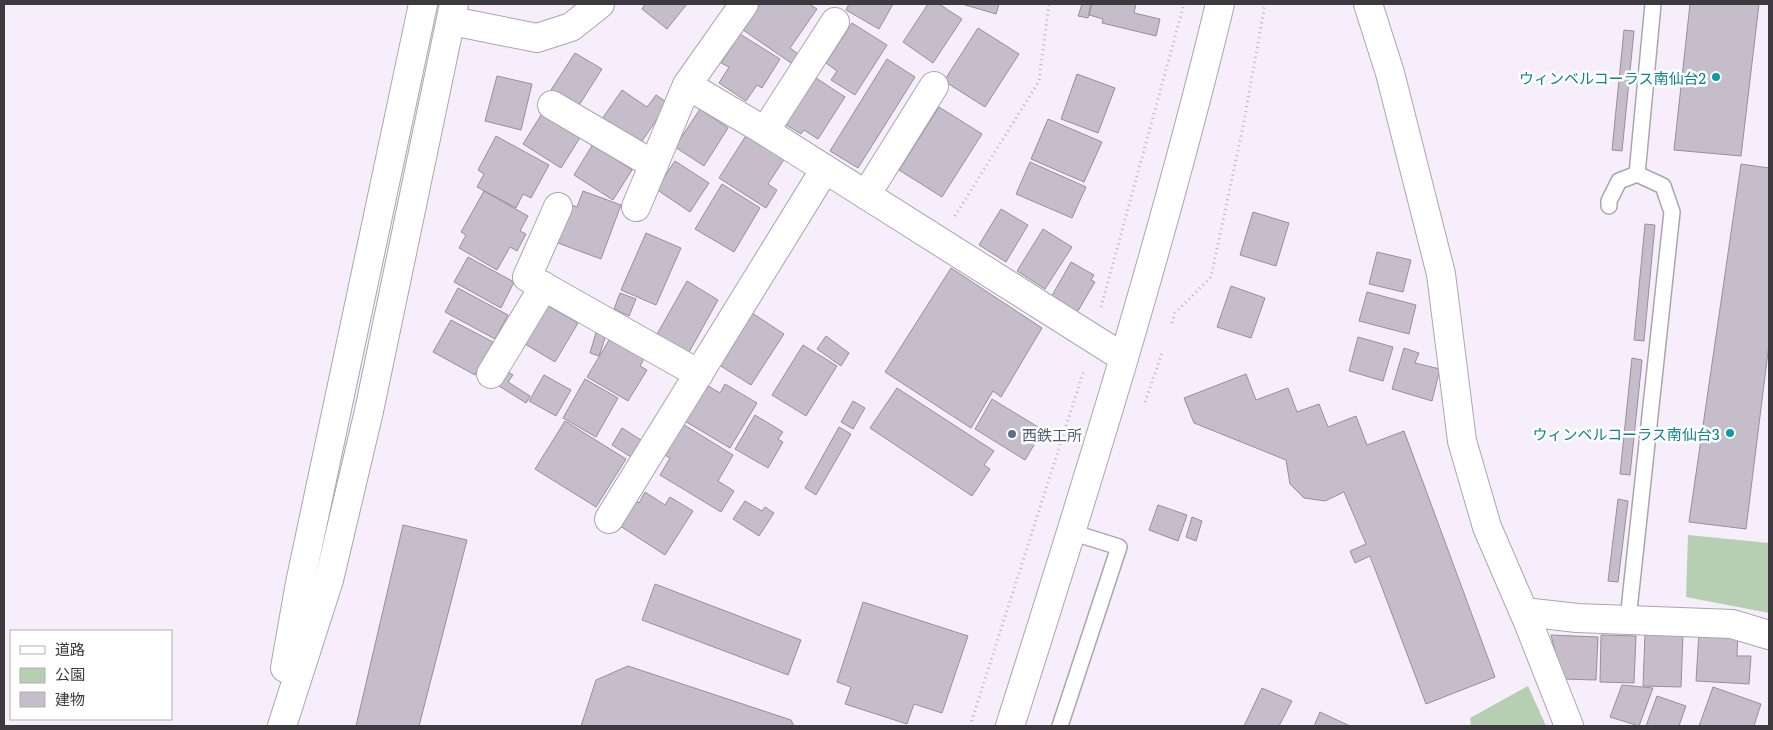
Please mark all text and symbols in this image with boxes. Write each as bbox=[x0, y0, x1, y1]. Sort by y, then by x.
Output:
place label: ウィンベルコーラス南仙台2 bbox=[1519, 66, 1706, 89]
marker: ウィンベルコーラス南仙台2 bbox=[1710, 71, 1722, 83]
place label: ウィンベルコーラス南仙台3 bbox=[1532, 422, 1720, 445]
place label: 西鉄工所 bbox=[1022, 423, 1082, 446]
marker: ウィンベルコーラス南仙台3 bbox=[1724, 427, 1736, 439]
marker: 西鉄工所 bbox=[1006, 428, 1018, 440]
legend bbox=[10, 630, 172, 720]
text: 道路 bbox=[55, 637, 85, 660]
text: 公園 bbox=[55, 662, 85, 685]
text: 建物 bbox=[55, 687, 85, 710]

